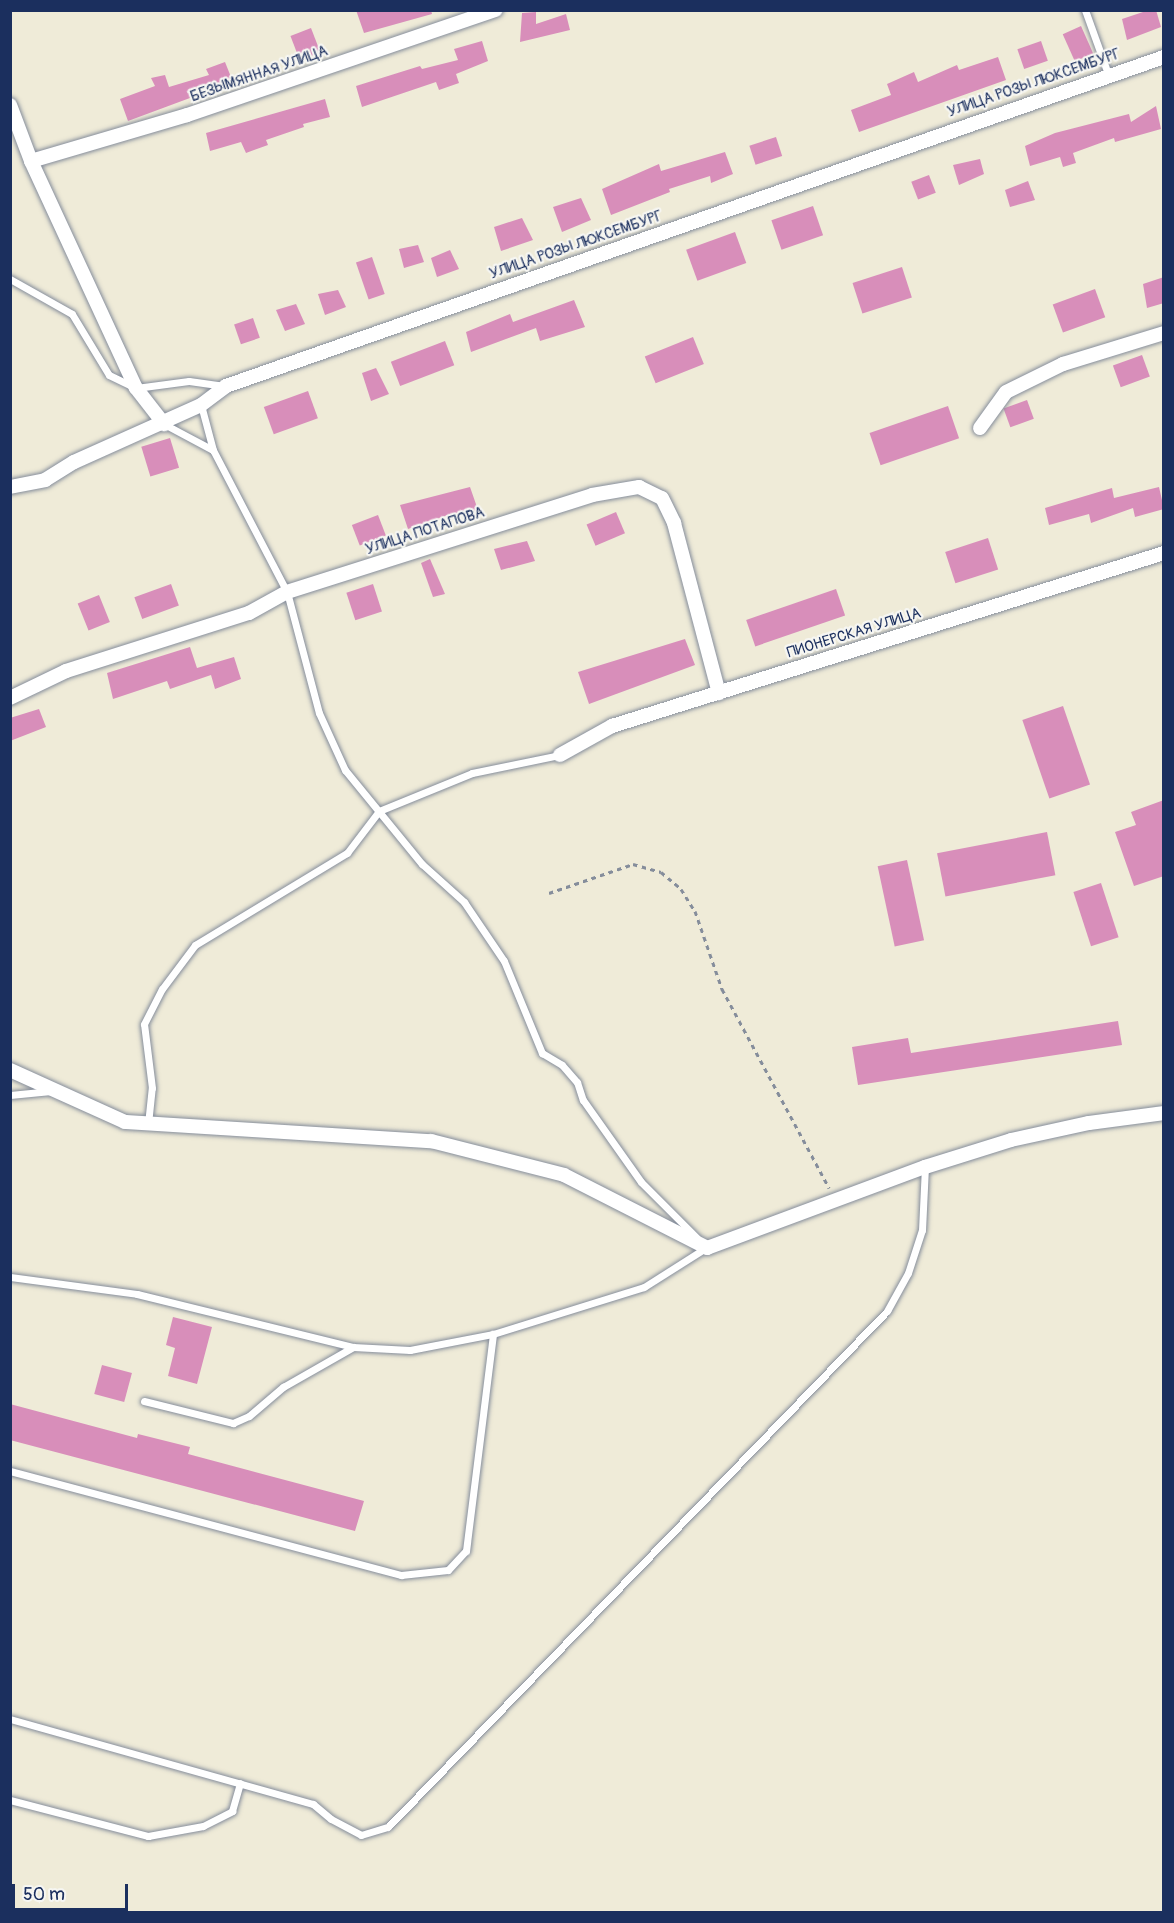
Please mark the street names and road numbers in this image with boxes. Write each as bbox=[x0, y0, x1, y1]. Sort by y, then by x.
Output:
street label: БЕЗЫМЯННАЯ УЛИЦА bbox=[188, 42, 330, 106]
street label: УЛИЦА РОЗЫ ЛЮКСЕМБУРГ bbox=[945, 45, 1123, 121]
street label: УЛИЦА РОЗЫ ЛЮКСЕМБУРГ bbox=[487, 207, 665, 283]
street label: УЛИЦА ПОТАПОВА bbox=[363, 503, 487, 559]
street label: ПИОНЕРСКАЯ УЛИЦА bbox=[785, 604, 923, 662]

